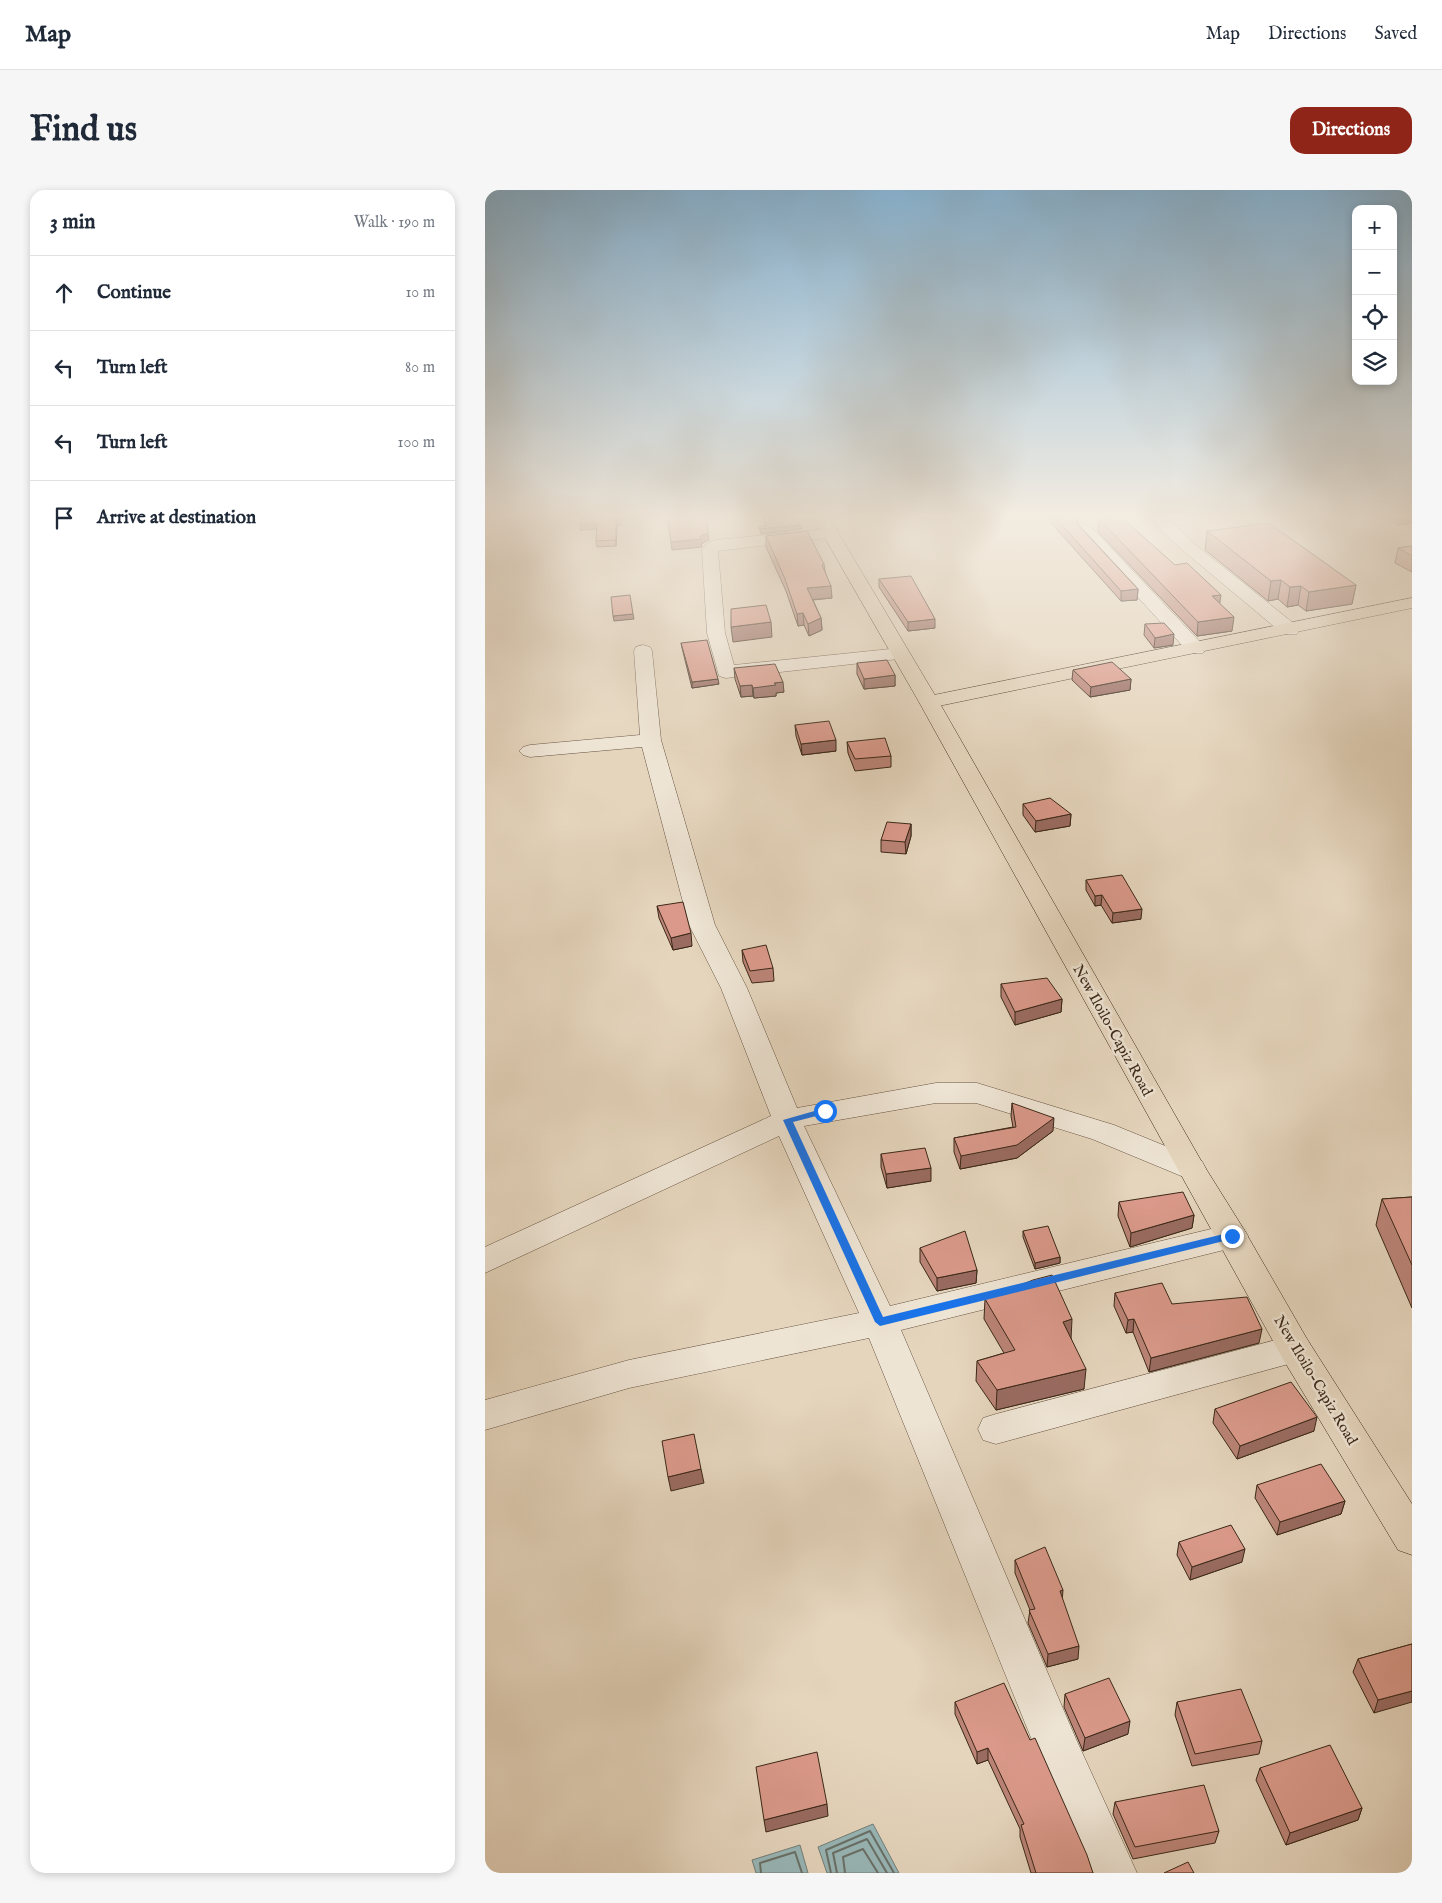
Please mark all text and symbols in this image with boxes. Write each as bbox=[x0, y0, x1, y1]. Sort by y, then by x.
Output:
text: Map bbox=[25, 19, 71, 50]
text: Map bbox=[1206, 23, 1240, 46]
text: Directions bbox=[1268, 23, 1346, 46]
text: Saved bbox=[1374, 23, 1417, 46]
button: Directions bbox=[1290, 107, 1412, 154]
text: Find us bbox=[30, 108, 137, 153]
map controls bbox=[1352, 205, 1397, 385]
button: + bbox=[1352, 205, 1397, 250]
text: 3 min bbox=[50, 209, 95, 236]
text: Walk · 190 m bbox=[354, 213, 435, 233]
button: − bbox=[1352, 250, 1397, 295]
icon: ahead bbox=[50, 279, 78, 307]
text: Continue bbox=[97, 281, 171, 305]
text: 10 m bbox=[405, 283, 435, 303]
button: locate bbox=[1352, 295, 1397, 340]
button: layers bbox=[1352, 340, 1397, 385]
icon: left bbox=[50, 354, 78, 382]
text: Turn left bbox=[97, 356, 168, 380]
text: 80 m bbox=[405, 358, 435, 378]
icon: left bbox=[50, 429, 78, 457]
text: Turn left bbox=[97, 431, 168, 455]
text: 100 m bbox=[398, 433, 435, 453]
icon: arrive bbox=[50, 504, 78, 532]
text: Arrive at destination bbox=[97, 506, 256, 530]
street label: New Iloilo-Capiz Road bbox=[1068, 961, 1157, 1100]
route start bbox=[814, 1100, 837, 1123]
route end bbox=[1221, 1225, 1244, 1248]
street label: New Iloilo-Capiz Road bbox=[1269, 1312, 1362, 1449]

